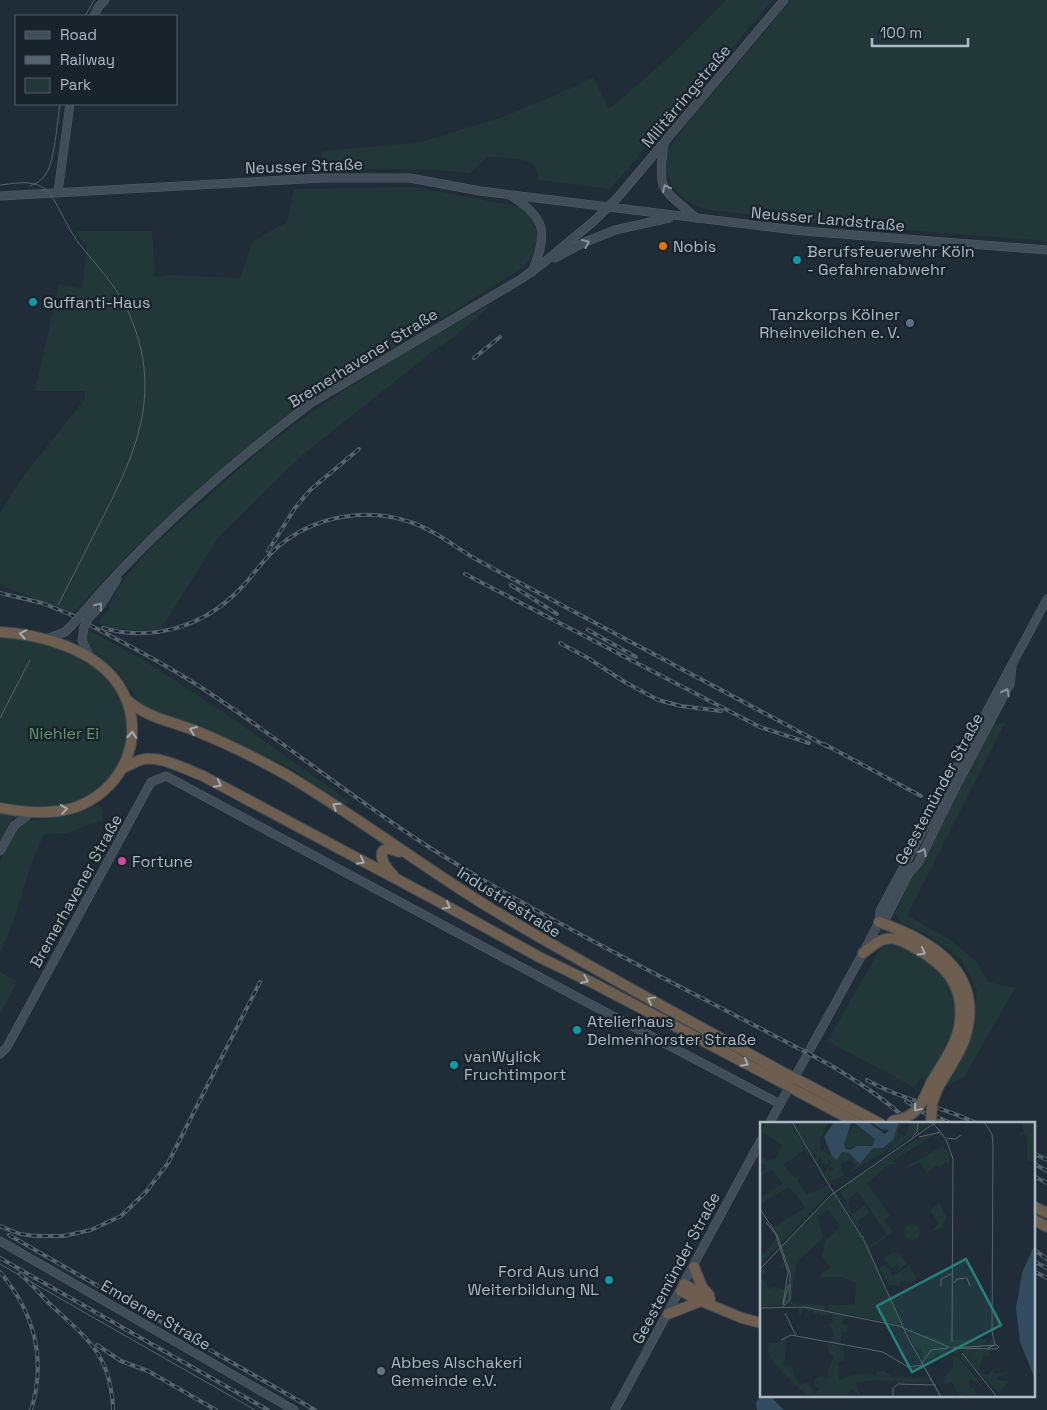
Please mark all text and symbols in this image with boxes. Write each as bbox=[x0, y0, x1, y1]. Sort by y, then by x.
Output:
legend bbox=[15, 15, 178, 105]
scale bar bbox=[872, 15, 968, 47]
text: 100 m bbox=[880, 23, 922, 42]
text: Road bbox=[60, 25, 97, 44]
street label: Militärringstraße bbox=[637, 40, 735, 152]
text: Railway bbox=[60, 50, 115, 69]
text: Park bbox=[60, 75, 91, 94]
street label: Neusser Straße bbox=[245, 153, 363, 179]
one-way arrow bbox=[661, 184, 672, 193]
street label: Neusser Landstraße bbox=[750, 202, 906, 236]
place label: Nobis bbox=[673, 236, 716, 257]
one-way arrow bbox=[581, 238, 590, 249]
marker: Nobis bbox=[657, 240, 669, 252]
place label: Berufsfeuerwehr Köln - Gefahrenabwehr bbox=[807, 241, 975, 280]
marker: Berufsfeuerwehr Köln - Gefahrenabwehr bbox=[791, 254, 803, 266]
place label: Guffanti-Haus bbox=[43, 292, 150, 313]
marker: Guffanti-Haus bbox=[27, 296, 39, 308]
street label: Bremerhavener Straße bbox=[284, 303, 442, 413]
place label: Tanzkorps Kölner Rheinveilchen e. V. bbox=[759, 304, 900, 343]
marker: Tanzkorps Kölner Rheinveilchen e. V. bbox=[904, 317, 916, 329]
one-way arrow bbox=[94, 603, 102, 612]
one-way arrow bbox=[19, 630, 27, 640]
one-way arrow bbox=[1000, 689, 1010, 698]
street label: Geestemünder Straße bbox=[890, 709, 988, 869]
park label: Niehler Ei bbox=[29, 723, 99, 744]
one-way arrow bbox=[189, 726, 197, 736]
one-way arrow bbox=[127, 730, 137, 738]
one-way arrow bbox=[213, 778, 222, 788]
one-way arrow bbox=[333, 803, 342, 812]
one-way arrow bbox=[60, 804, 69, 814]
street label: Bremerhavener Straße bbox=[25, 810, 127, 972]
one-way arrow bbox=[917, 849, 927, 858]
place label: Fortune bbox=[132, 851, 193, 872]
marker: Fortune bbox=[116, 855, 128, 867]
one-way arrow bbox=[356, 855, 365, 865]
street label: Industriestraße bbox=[453, 862, 565, 942]
one-way arrow bbox=[441, 900, 450, 910]
one-way arrow bbox=[917, 945, 926, 955]
one-way arrow bbox=[580, 973, 589, 984]
one-way arrow bbox=[648, 996, 657, 1006]
place label: Atelierhaus Delmenhorster Straße bbox=[587, 1011, 756, 1050]
marker: Atelierhaus Delmenhorster Straße bbox=[571, 1024, 583, 1036]
place label: vanWylick Fruchtimport bbox=[464, 1046, 566, 1085]
one-way arrow bbox=[739, 1057, 748, 1067]
marker: vanWylick Fruchtimport bbox=[448, 1059, 460, 1071]
one-way arrow bbox=[913, 1103, 922, 1112]
inset map bbox=[760, 1122, 1034, 1398]
street label: Geestemünder Straße bbox=[627, 1188, 725, 1348]
place label: Ford Aus und Weiterbildung NL bbox=[467, 1261, 599, 1300]
marker: Ford Aus und Weiterbildung NL bbox=[603, 1274, 615, 1286]
street label: Emdener Straße bbox=[97, 1275, 215, 1355]
place label: Abbes Alschakeri Gemeinde e.V. bbox=[391, 1352, 522, 1391]
marker: Abbes Alschakeri Gemeinde e.V. bbox=[375, 1365, 387, 1377]

